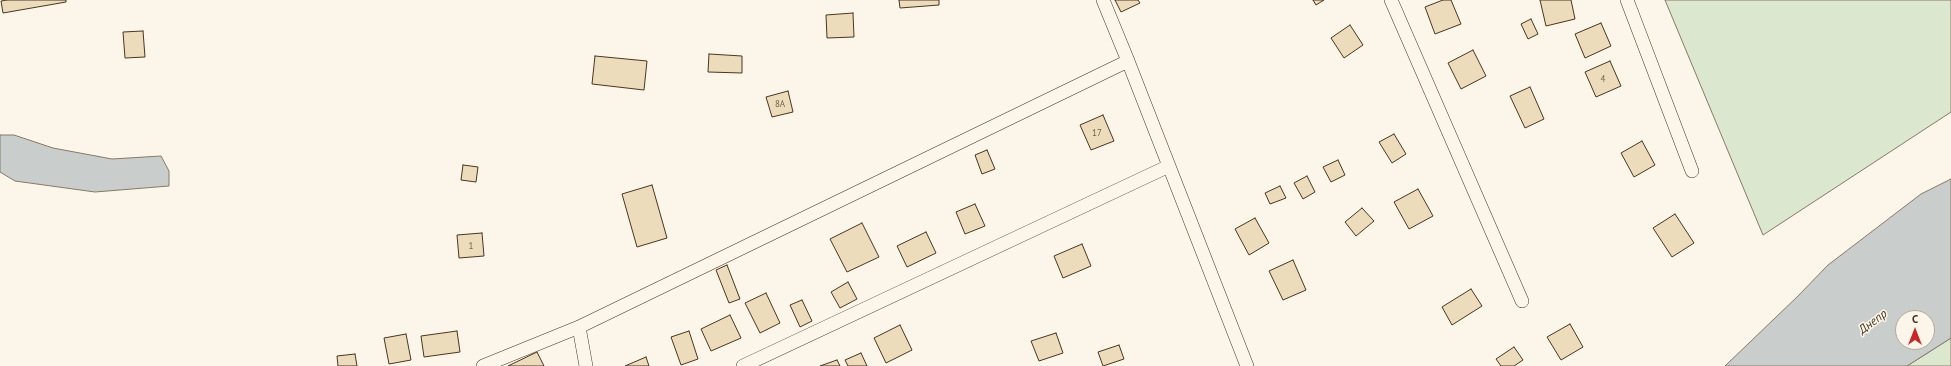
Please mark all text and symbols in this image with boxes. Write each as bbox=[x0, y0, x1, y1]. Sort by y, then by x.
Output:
house number: 4 bbox=[1601, 74, 1605, 84]
house number: 8А bbox=[775, 99, 785, 109]
house number: 17 bbox=[1092, 128, 1102, 138]
house number: 1 bbox=[469, 241, 473, 251]
water label: Днепр bbox=[1856, 307, 1890, 337]
north arrow bbox=[1895, 310, 1935, 350]
text: С bbox=[1912, 312, 1918, 326]

